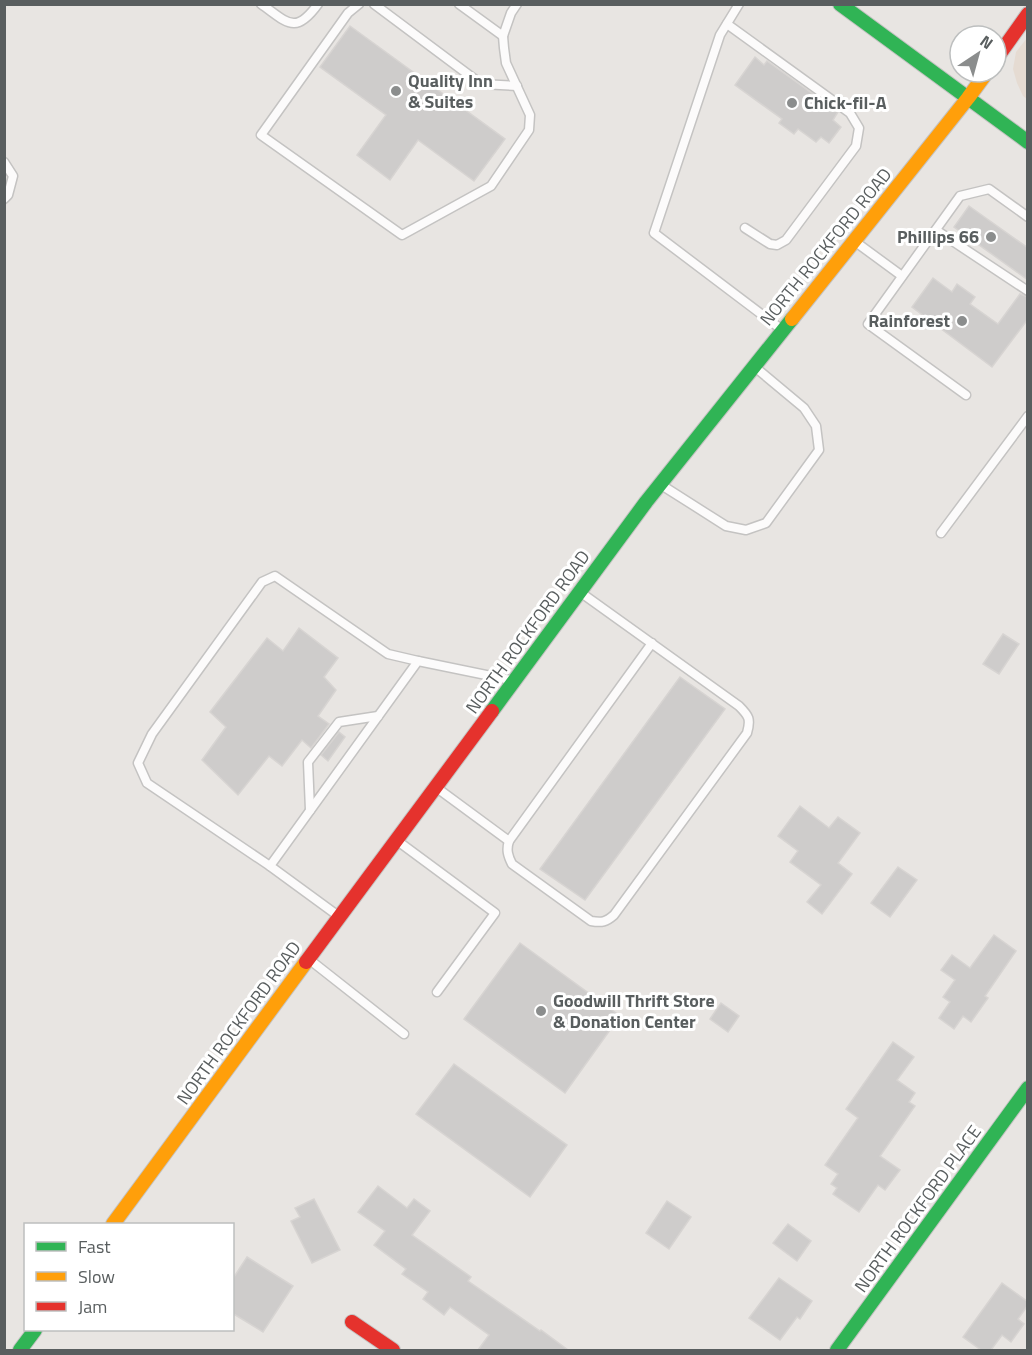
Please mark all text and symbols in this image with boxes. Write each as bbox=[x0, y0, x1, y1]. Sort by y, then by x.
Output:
north arrow bbox=[948, 24, 1008, 84]
text: N bbox=[975, 29, 998, 55]
place label: Quality Inn & Suites bbox=[408, 67, 493, 115]
marker: Quality Inn & Suites bbox=[389, 84, 403, 98]
place label: Chick-fil-A bbox=[804, 89, 887, 116]
marker: Chick-fil-A bbox=[785, 96, 799, 110]
street label: NORTH ROCKFORD ROAD bbox=[753, 162, 898, 332]
place label: Phillips 66 bbox=[897, 223, 979, 250]
marker: Phillips 66 bbox=[984, 230, 998, 244]
place label: Rainforest bbox=[868, 307, 950, 334]
marker: Rainforest bbox=[955, 314, 969, 328]
street label: NORTH ROCKFORD ROAD bbox=[459, 544, 596, 719]
street label: NORTH ROCKFORD ROAD bbox=[170, 935, 307, 1110]
place label: Goodwill Thrift Store & Donation Center bbox=[553, 987, 715, 1035]
marker: Goodwill Thrift Store & Donation Center bbox=[534, 1004, 548, 1018]
street label: NORTH ROCKFORD PLACE bbox=[848, 1119, 988, 1298]
legend bbox=[24, 1223, 234, 1331]
text: Fast bbox=[78, 1233, 111, 1260]
text: Slow bbox=[78, 1263, 115, 1290]
text: Jam bbox=[78, 1293, 107, 1320]

